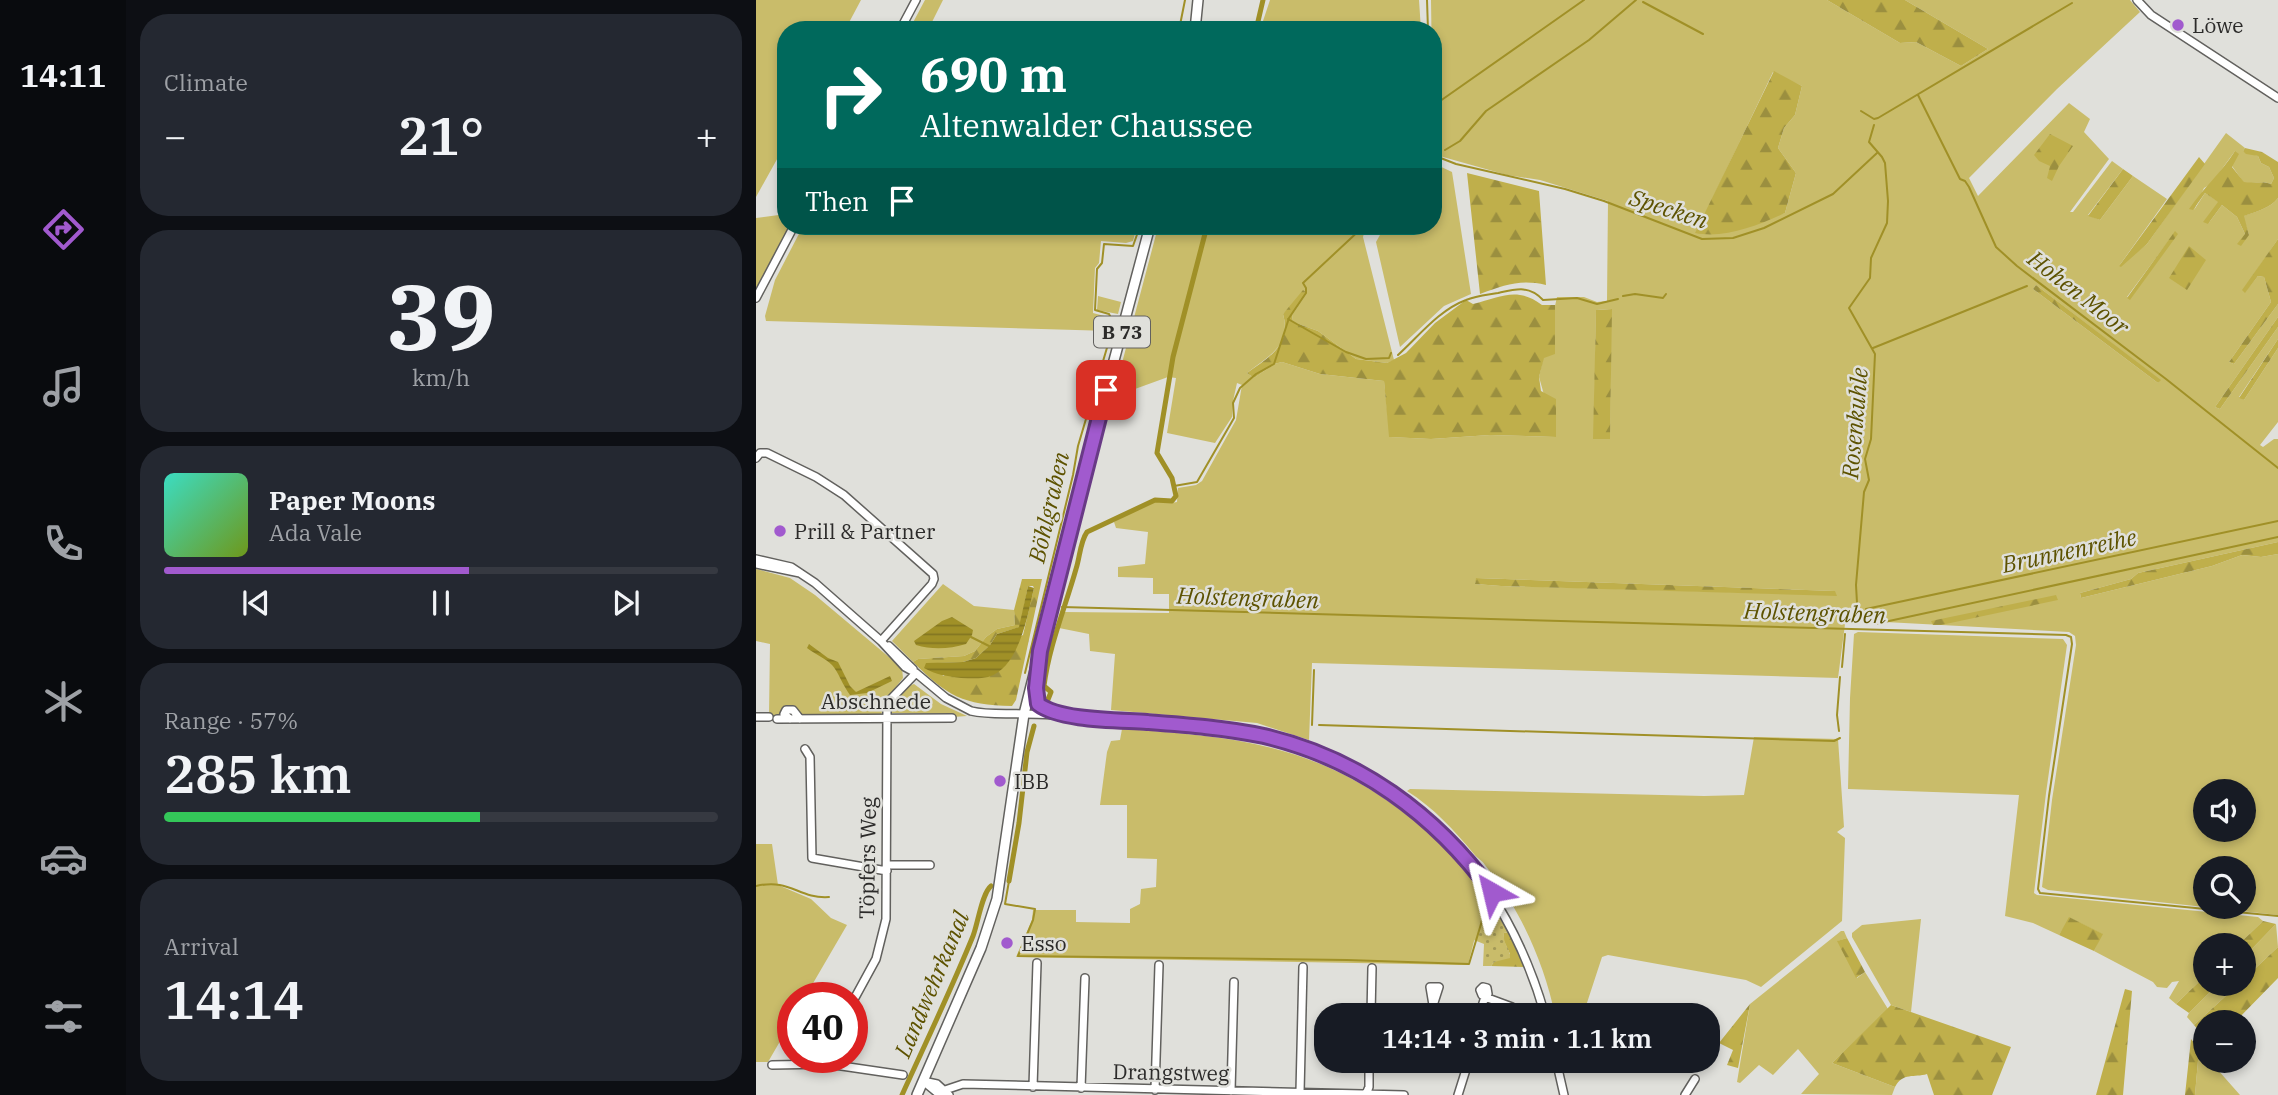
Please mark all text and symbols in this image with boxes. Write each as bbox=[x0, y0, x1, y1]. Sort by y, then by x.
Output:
place label: Löwe bbox=[2192, 11, 2244, 39]
marker: Löwe bbox=[2170, 17, 2186, 33]
text: 690 m bbox=[920, 42, 1067, 105]
icon: right bbox=[805, 49, 896, 140]
text: 14:11 bbox=[20, 54, 106, 96]
text: Climate bbox=[164, 67, 248, 97]
text: 21° bbox=[398, 102, 484, 169]
text: Altenwalder Chaussee bbox=[920, 104, 1253, 146]
text: − bbox=[164, 111, 187, 160]
text: + bbox=[695, 111, 718, 160]
water label: Specken bbox=[1625, 181, 1712, 235]
icon: arrive bbox=[883, 182, 921, 220]
text: Then bbox=[805, 184, 869, 218]
icon: directions bbox=[39, 205, 88, 254]
water label: Hohen Moor bbox=[2022, 243, 2136, 341]
text: 39 bbox=[386, 257, 496, 375]
road number: B 73 bbox=[1094, 316, 1150, 348]
pin bbox=[1076, 360, 1136, 420]
icon: music bbox=[39, 362, 88, 411]
text: km/h bbox=[412, 362, 470, 392]
water label: Rosenkuhle bbox=[1834, 366, 1874, 481]
icon: arrive bbox=[1087, 371, 1125, 409]
water label: Böhlgraben bbox=[1020, 449, 1075, 566]
text: Paper Moons bbox=[269, 483, 436, 517]
text: Ada Vale bbox=[269, 517, 362, 547]
place label: Prill & Partner bbox=[794, 517, 936, 545]
icon: phone bbox=[39, 519, 88, 568]
water label: Brunnenreihe bbox=[1998, 521, 2139, 579]
marker: Prill & Partner bbox=[772, 523, 788, 539]
water label: Holstengraben bbox=[1175, 579, 1320, 614]
icon: previous bbox=[237, 584, 275, 622]
icon: pause bbox=[422, 584, 460, 622]
icon: next bbox=[607, 584, 645, 622]
water label: Holstengraben bbox=[1742, 594, 1887, 629]
icon: climate bbox=[39, 677, 88, 726]
street label: Abschnede bbox=[821, 687, 931, 715]
text: Range · 57% bbox=[164, 705, 298, 735]
text: 285 km bbox=[164, 740, 352, 807]
place label: IBB bbox=[1014, 767, 1049, 795]
marker: IBB bbox=[992, 773, 1008, 789]
map controls bbox=[2193, 779, 2256, 1073]
button: sound bbox=[2193, 779, 2256, 842]
street label: Töpfers Weg bbox=[852, 796, 882, 919]
icon: car bbox=[39, 834, 88, 883]
position arrow bbox=[1455, 855, 1529, 929]
button: search bbox=[2193, 856, 2256, 919]
water label: Landwehrkanal bbox=[886, 906, 975, 1063]
place label: Esso bbox=[1021, 929, 1067, 957]
text: Arrival bbox=[164, 931, 239, 961]
button: + bbox=[2193, 933, 2256, 996]
marker: Esso bbox=[999, 935, 1015, 951]
text: 14:14 bbox=[164, 966, 304, 1033]
speed limit sign: 40 bbox=[777, 982, 868, 1073]
icon: filters bbox=[39, 992, 88, 1041]
button: − bbox=[2193, 1010, 2256, 1073]
text: 14:14 · 3 min · 1.1 km bbox=[1382, 1021, 1652, 1055]
street label: Drangstweg bbox=[1112, 1057, 1230, 1087]

